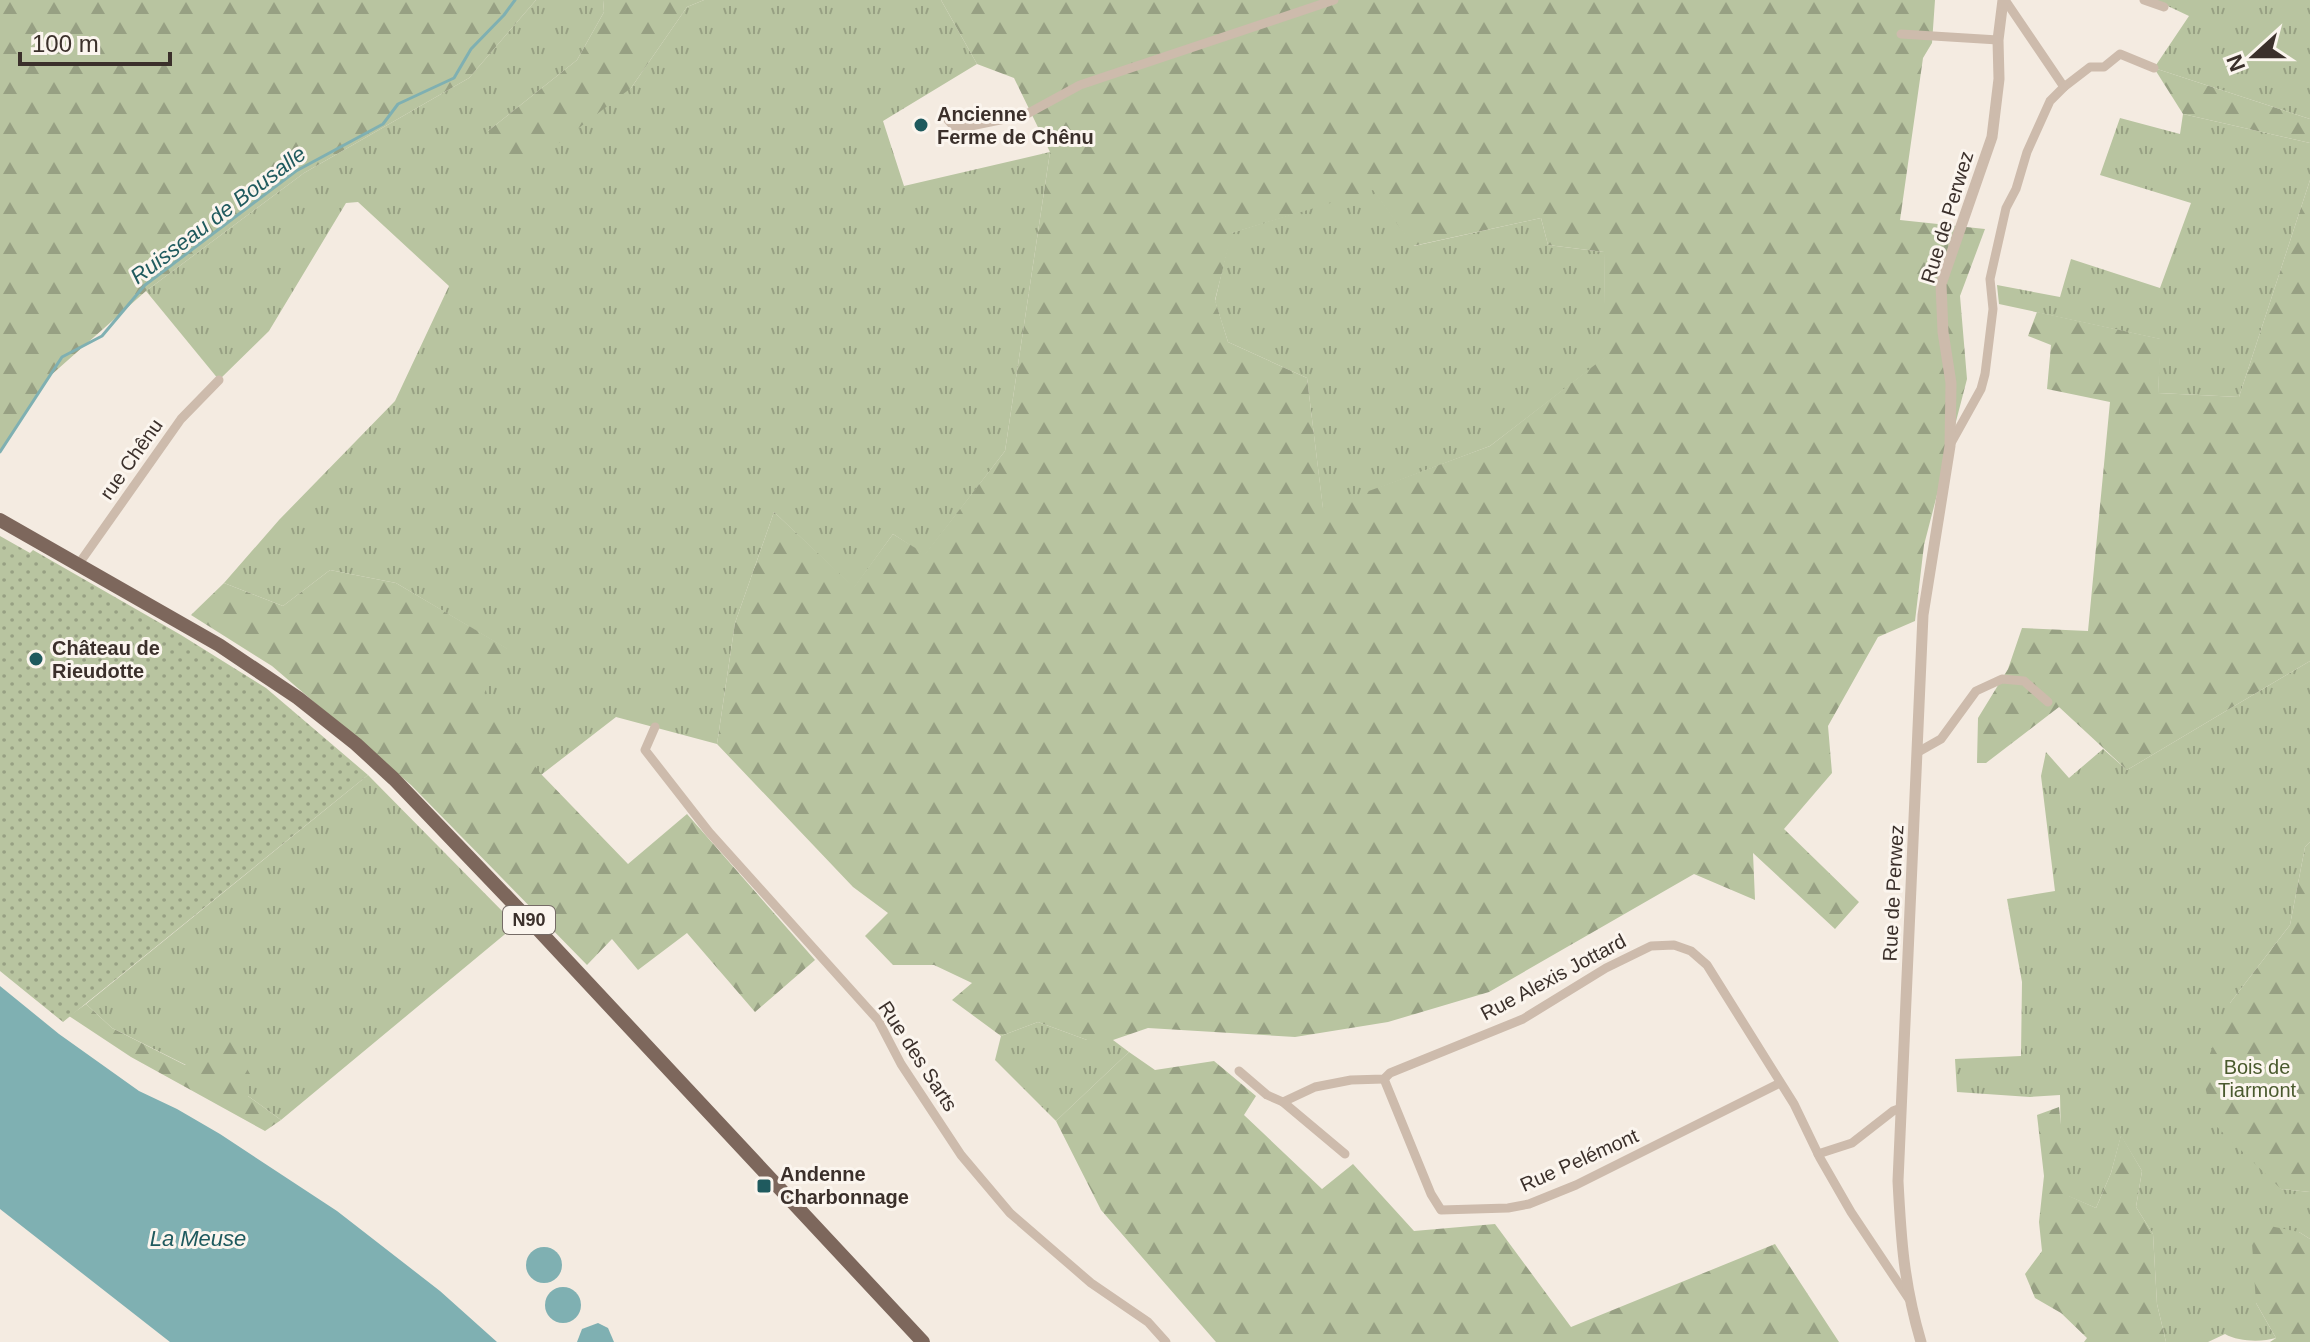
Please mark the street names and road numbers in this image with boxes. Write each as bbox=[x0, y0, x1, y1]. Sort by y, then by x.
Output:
street label: Rue de Perwez bbox=[1916, 148, 1978, 286]
street label: rue Chênu bbox=[95, 414, 167, 504]
street label: Rue de Perwez bbox=[1878, 824, 1908, 962]
road number: N90 bbox=[503, 906, 555, 934]
street label: Rue Alexis Jottard bbox=[1477, 929, 1629, 1025]
street label: Rue des Sarts bbox=[874, 997, 962, 1115]
street label: Rue Pelémont bbox=[1517, 1124, 1642, 1196]

